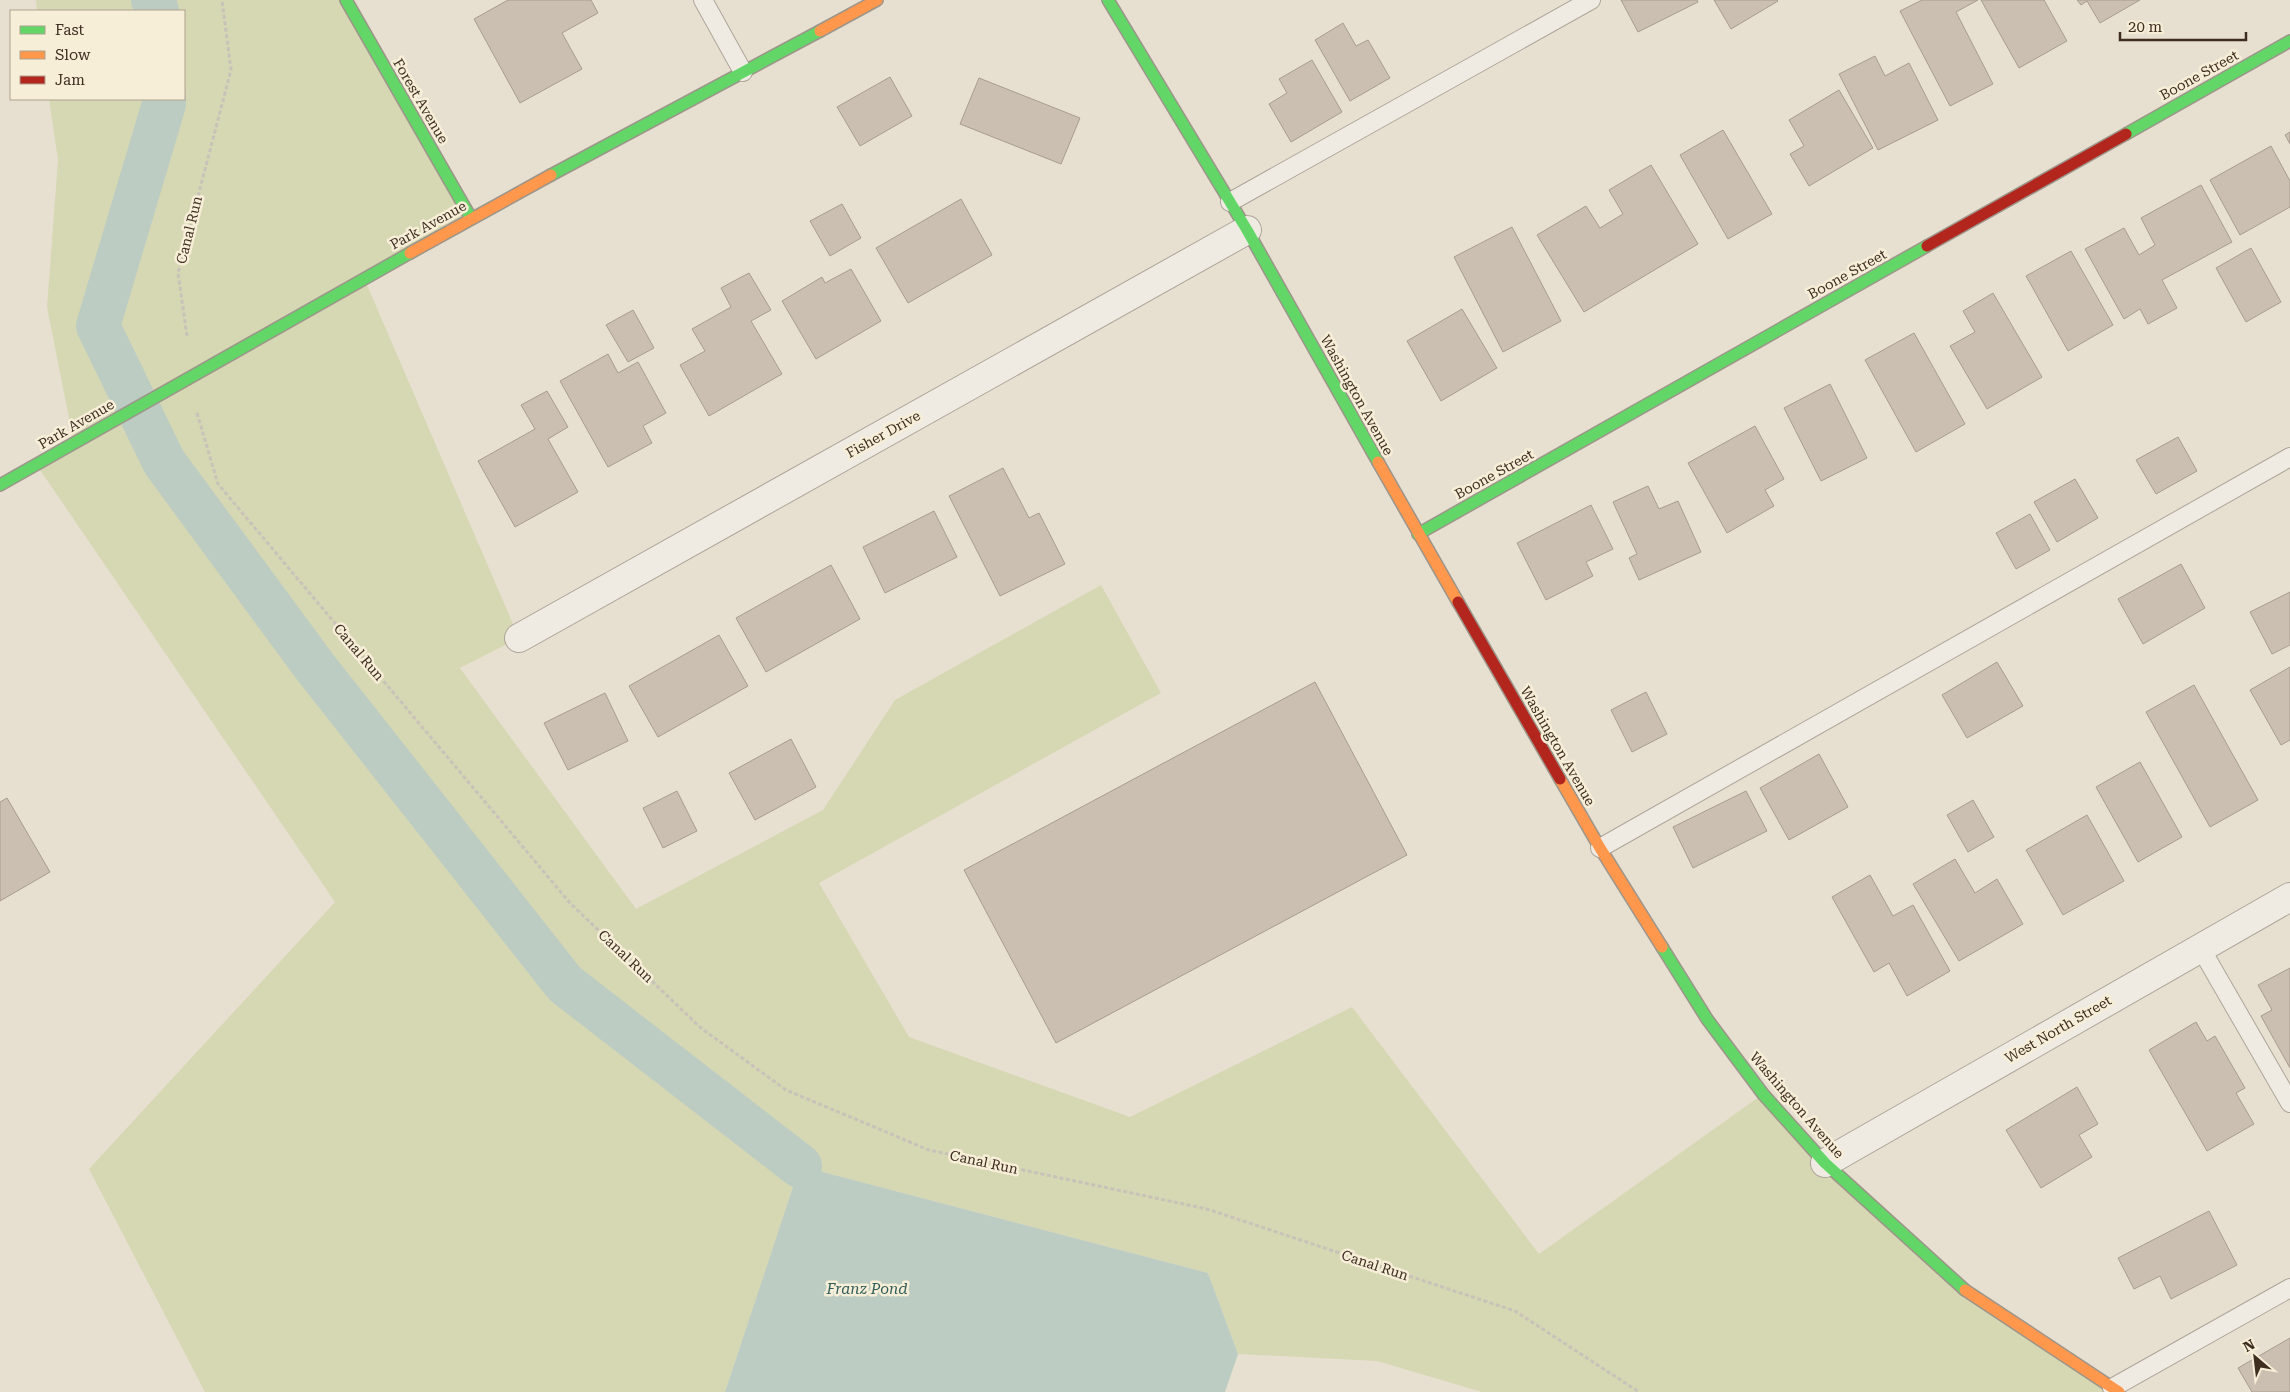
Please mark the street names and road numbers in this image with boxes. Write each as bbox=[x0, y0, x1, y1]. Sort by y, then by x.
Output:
street label: Boone Street bbox=[2157, 47, 2241, 103]
street label: Forest Avenue bbox=[390, 56, 452, 147]
street label: Canal Run bbox=[173, 194, 205, 266]
street label: Park Avenue bbox=[387, 197, 469, 252]
street label: Boone Street bbox=[1805, 246, 1889, 302]
street label: Washington Avenue bbox=[1317, 332, 1397, 458]
street label: Park Avenue bbox=[35, 396, 117, 452]
street label: Fisher Drive bbox=[843, 407, 923, 461]
street label: Boone Street bbox=[1452, 446, 1536, 502]
street label: Canal Run bbox=[331, 620, 387, 684]
street label: Washington Avenue bbox=[1517, 684, 1599, 809]
street label: Canal Run bbox=[595, 927, 657, 985]
street label: West North Street bbox=[2002, 992, 2114, 1066]
street label: Washington Avenue bbox=[1747, 1049, 1848, 1161]
street label: Canal Run bbox=[948, 1147, 1020, 1177]
street label: Canal Run bbox=[1340, 1247, 1410, 1283]

